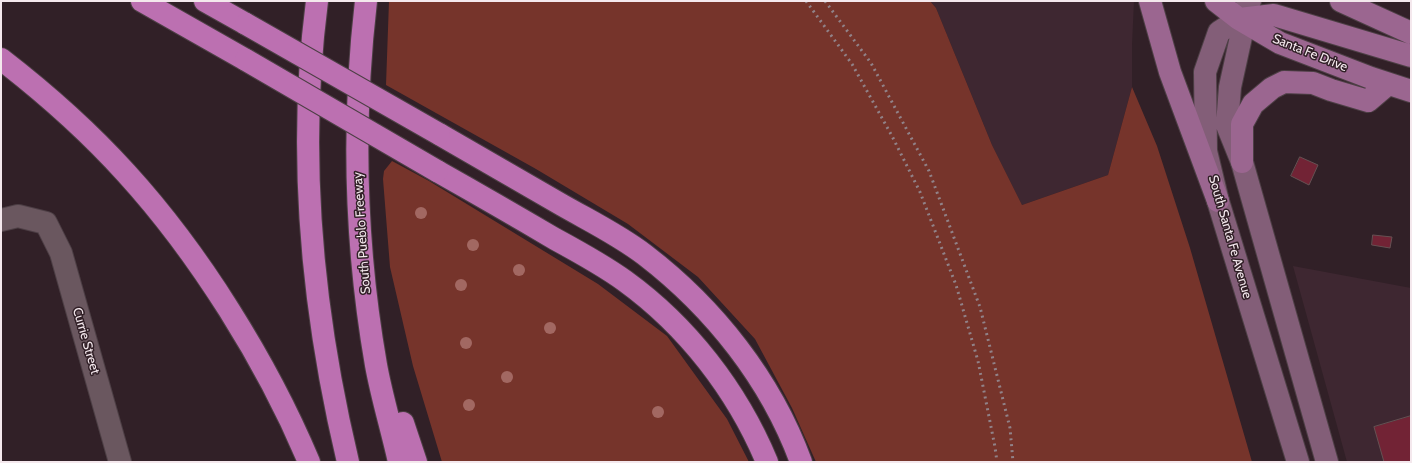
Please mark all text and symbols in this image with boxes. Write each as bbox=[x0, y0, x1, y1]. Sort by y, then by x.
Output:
street label: Santa Fe Drive bbox=[1270, 31, 1350, 75]
street label: South Pueblo Freeway bbox=[350, 171, 374, 295]
street label: South Santa Fe Avenue bbox=[1205, 174, 1255, 300]
street label: Currie Street bbox=[69, 306, 103, 376]

